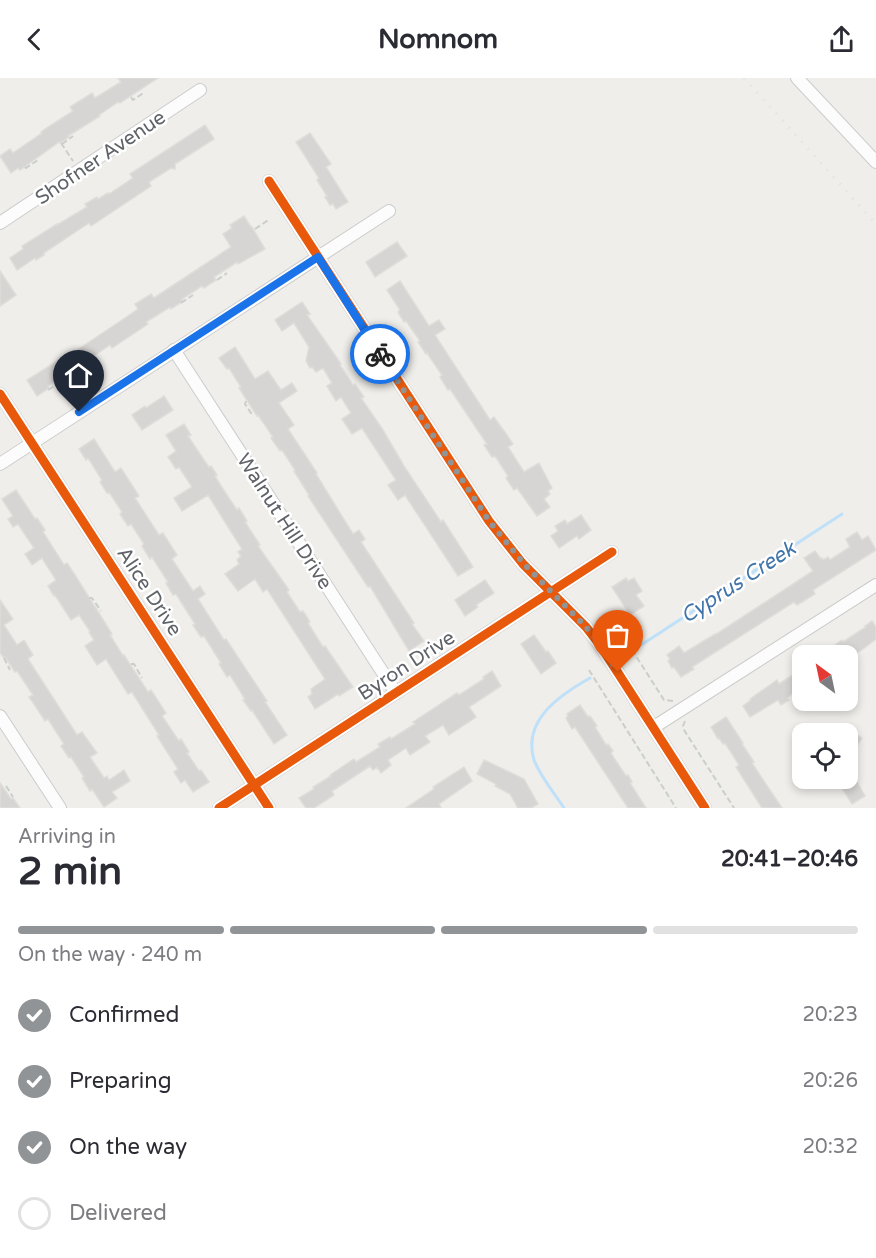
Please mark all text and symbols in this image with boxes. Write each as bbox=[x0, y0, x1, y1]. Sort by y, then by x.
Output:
icon: back bbox=[18, 23, 51, 56]
text: Nomnom bbox=[378, 23, 498, 56]
icon: share bbox=[825, 23, 858, 56]
street label: Shofner Avenue bbox=[31, 105, 170, 210]
courier bbox=[350, 324, 410, 384]
icon: bike bbox=[364, 338, 397, 371]
pin bbox=[53, 350, 104, 412]
icon: home bbox=[62, 359, 95, 392]
street label: Walnut Hill Drive bbox=[231, 449, 337, 594]
water label: Cyprus Creek bbox=[676, 535, 802, 629]
street label: Alice Drive bbox=[112, 543, 187, 640]
pin bbox=[592, 610, 643, 672]
icon: bag bbox=[601, 619, 634, 652]
street label: Byron Drive bbox=[354, 626, 459, 706]
north arrow bbox=[792, 645, 858, 711]
map controls bbox=[792, 645, 858, 789]
button: locate bbox=[792, 723, 858, 789]
text: Arriving in bbox=[18, 825, 116, 849]
text: 20:41–20:46 bbox=[721, 846, 858, 872]
text: 2 min bbox=[18, 848, 122, 895]
text: On the way · 240 m bbox=[18, 943, 202, 967]
icon: check bbox=[18, 999, 51, 1032]
text: Confirmed bbox=[69, 1002, 179, 1028]
text: 20:23 bbox=[803, 1003, 858, 1027]
icon: check bbox=[18, 1065, 51, 1098]
text: Preparing bbox=[69, 1068, 172, 1094]
text: 20:26 bbox=[803, 1069, 858, 1093]
icon: check bbox=[18, 1131, 51, 1164]
text: On the way bbox=[69, 1134, 187, 1160]
text: 20:32 bbox=[803, 1135, 858, 1159]
text: Delivered bbox=[69, 1200, 167, 1226]

